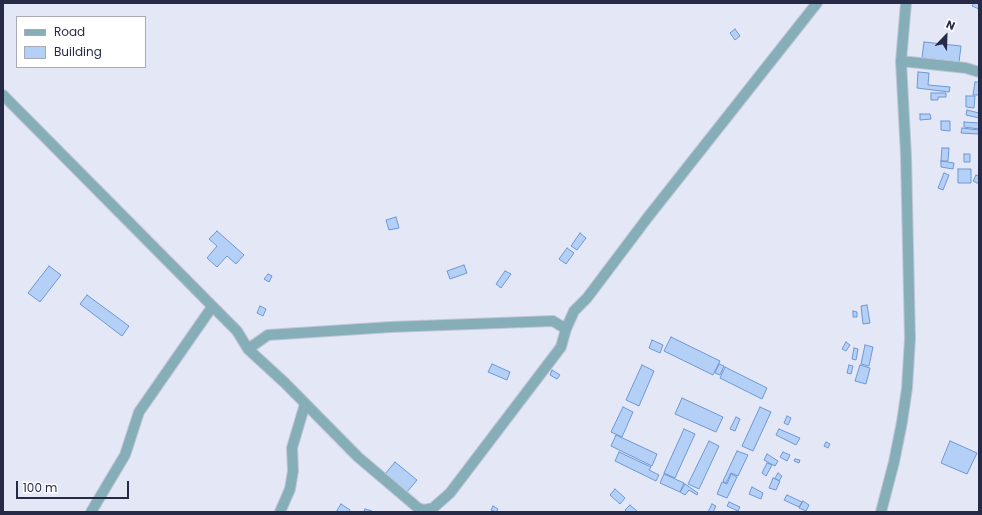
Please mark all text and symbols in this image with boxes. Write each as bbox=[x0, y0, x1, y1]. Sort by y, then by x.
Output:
legend bbox=[16, 16, 146, 68]
north arrow bbox=[926, 16, 966, 56]
text: N bbox=[944, 16, 958, 34]
text: Road bbox=[54, 23, 85, 40]
text: Building bbox=[54, 43, 102, 60]
scale bar bbox=[18, 473, 131, 499]
text: 100 m bbox=[23, 479, 57, 496]

